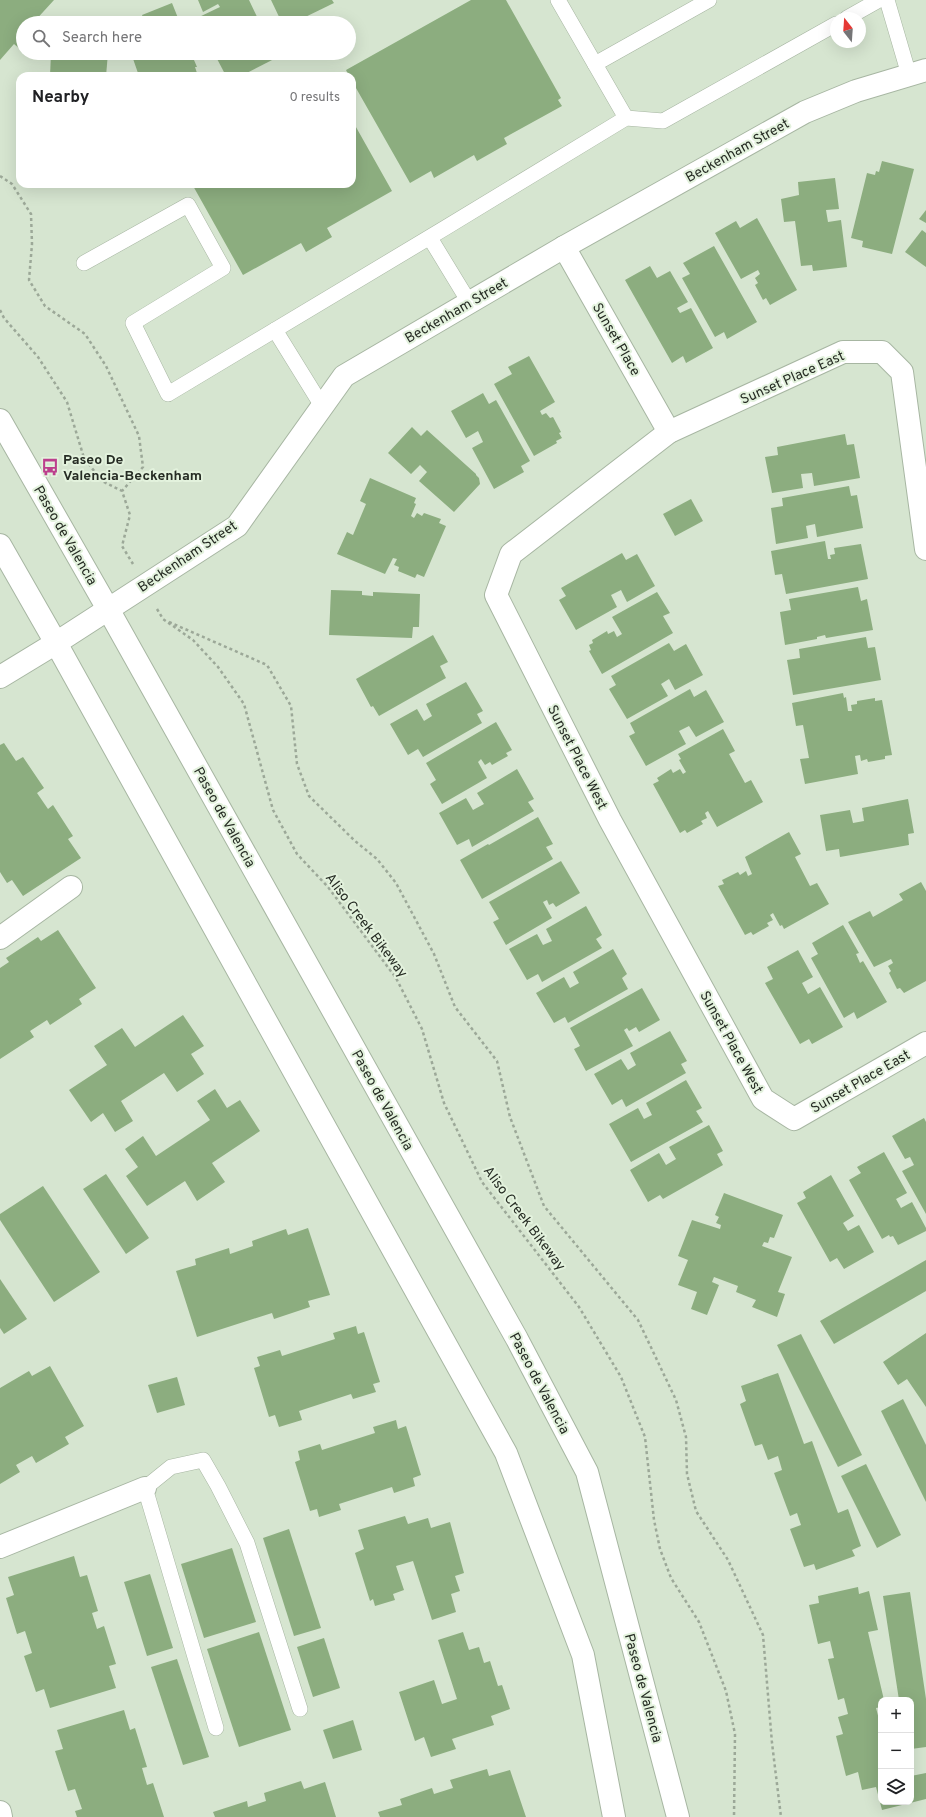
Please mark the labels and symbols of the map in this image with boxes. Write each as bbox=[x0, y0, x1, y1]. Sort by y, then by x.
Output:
north arrow bbox=[830, 12, 866, 48]
street label: Beckenham Street bbox=[683, 116, 793, 187]
street label: Beckenham Street bbox=[402, 275, 511, 348]
street label: Sunset Place bbox=[588, 300, 643, 379]
street label: Sunset Place East bbox=[738, 348, 847, 409]
place label: Paseo De Valencia-Beckenham bbox=[63, 452, 202, 485]
bus stop icon: Paseo De Valencia-Beckenham bbox=[40, 457, 60, 477]
street label: Paseo de Valencia bbox=[29, 483, 100, 589]
street label: Beckenham Street bbox=[135, 518, 241, 597]
street label: Sunset Place West bbox=[543, 703, 610, 813]
street label: Paseo de Valencia bbox=[189, 765, 258, 871]
street label: Aliso Creek Bikeway bbox=[321, 870, 411, 981]
street label: Sunset Place West bbox=[695, 988, 766, 1097]
street label: Sunset Place East bbox=[808, 1047, 914, 1118]
street label: Paseo de Valencia bbox=[347, 1048, 416, 1154]
street label: Aliso Creek Bikeway bbox=[479, 1163, 569, 1274]
street label: Paseo de Valencia bbox=[505, 1330, 573, 1437]
street label: Paseo de Valencia bbox=[620, 1632, 665, 1745]

